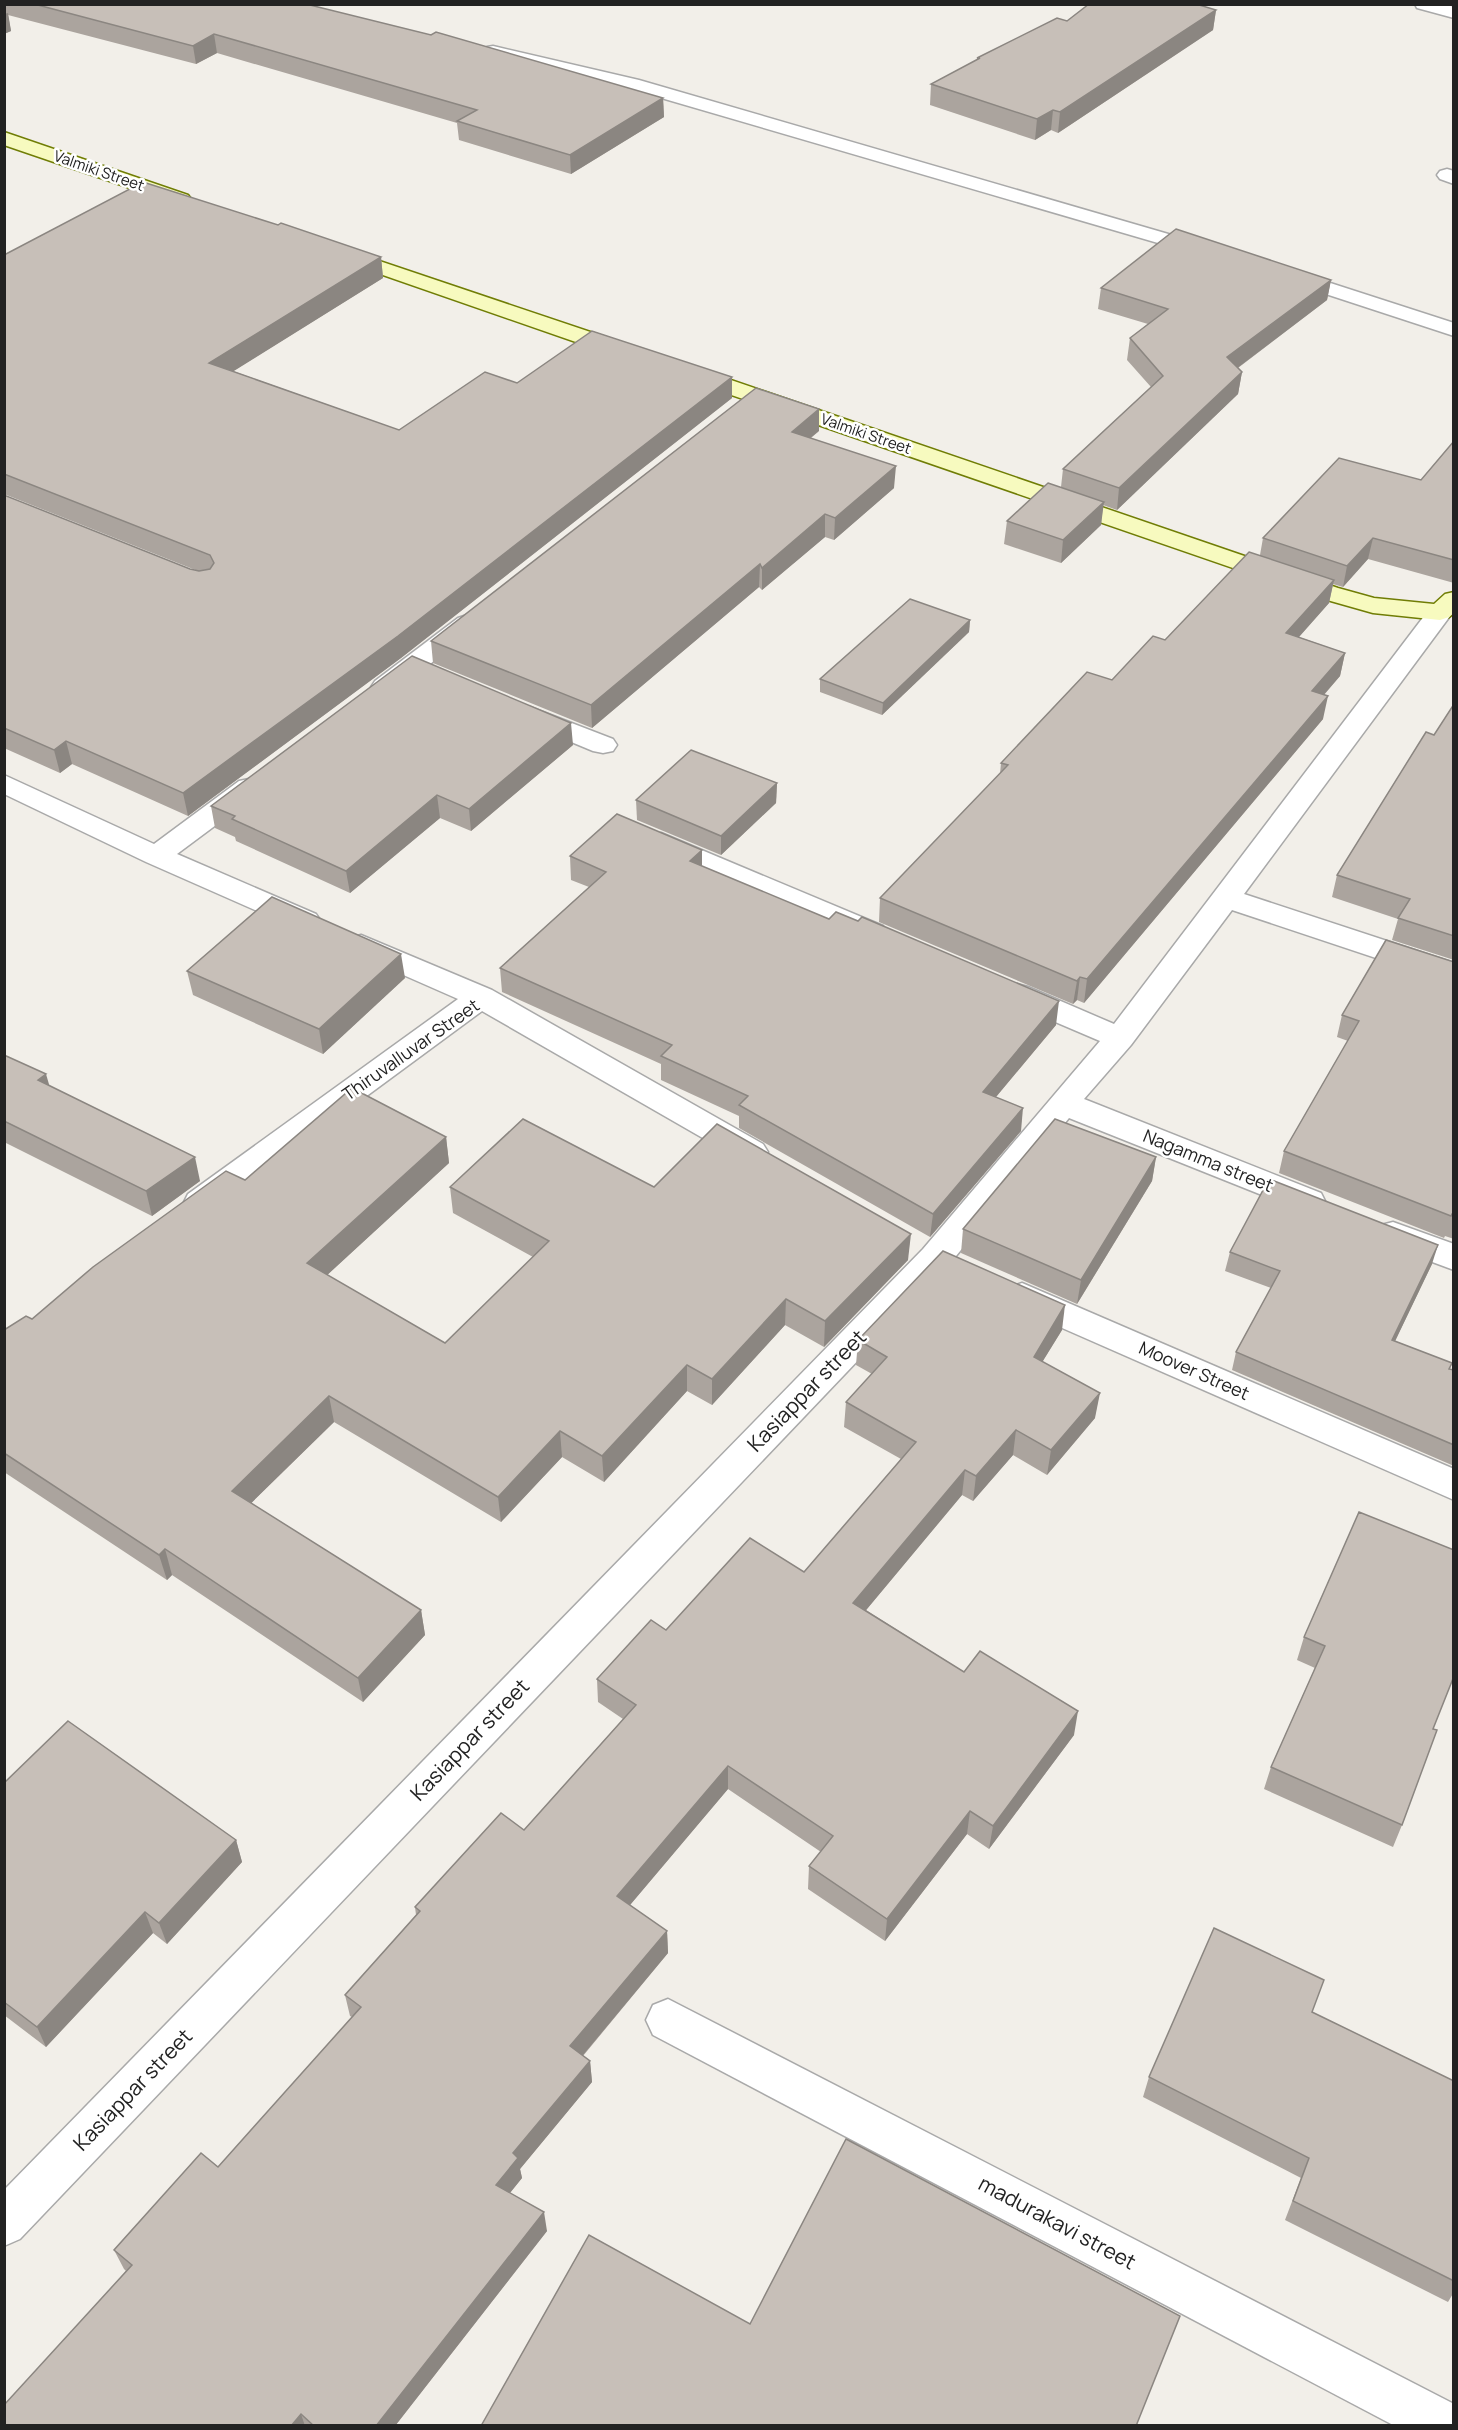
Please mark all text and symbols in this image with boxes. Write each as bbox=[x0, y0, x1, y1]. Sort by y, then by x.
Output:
street label: Valmiki Street bbox=[51, 145, 147, 196]
street label: Valmiki Street bbox=[818, 408, 914, 459]
street label: Thiruvalluvar Street bbox=[337, 993, 484, 1105]
street label: Nagamma street bbox=[1140, 1123, 1277, 1197]
street label: Kasiappar street bbox=[741, 1323, 872, 1457]
street label: Moover Street bbox=[1135, 1335, 1253, 1405]
street label: Kasiappar street bbox=[404, 1672, 535, 1806]
street label: Kasiappar street bbox=[67, 2022, 198, 2156]
street label: madurakavi street bbox=[974, 2169, 1141, 2275]

